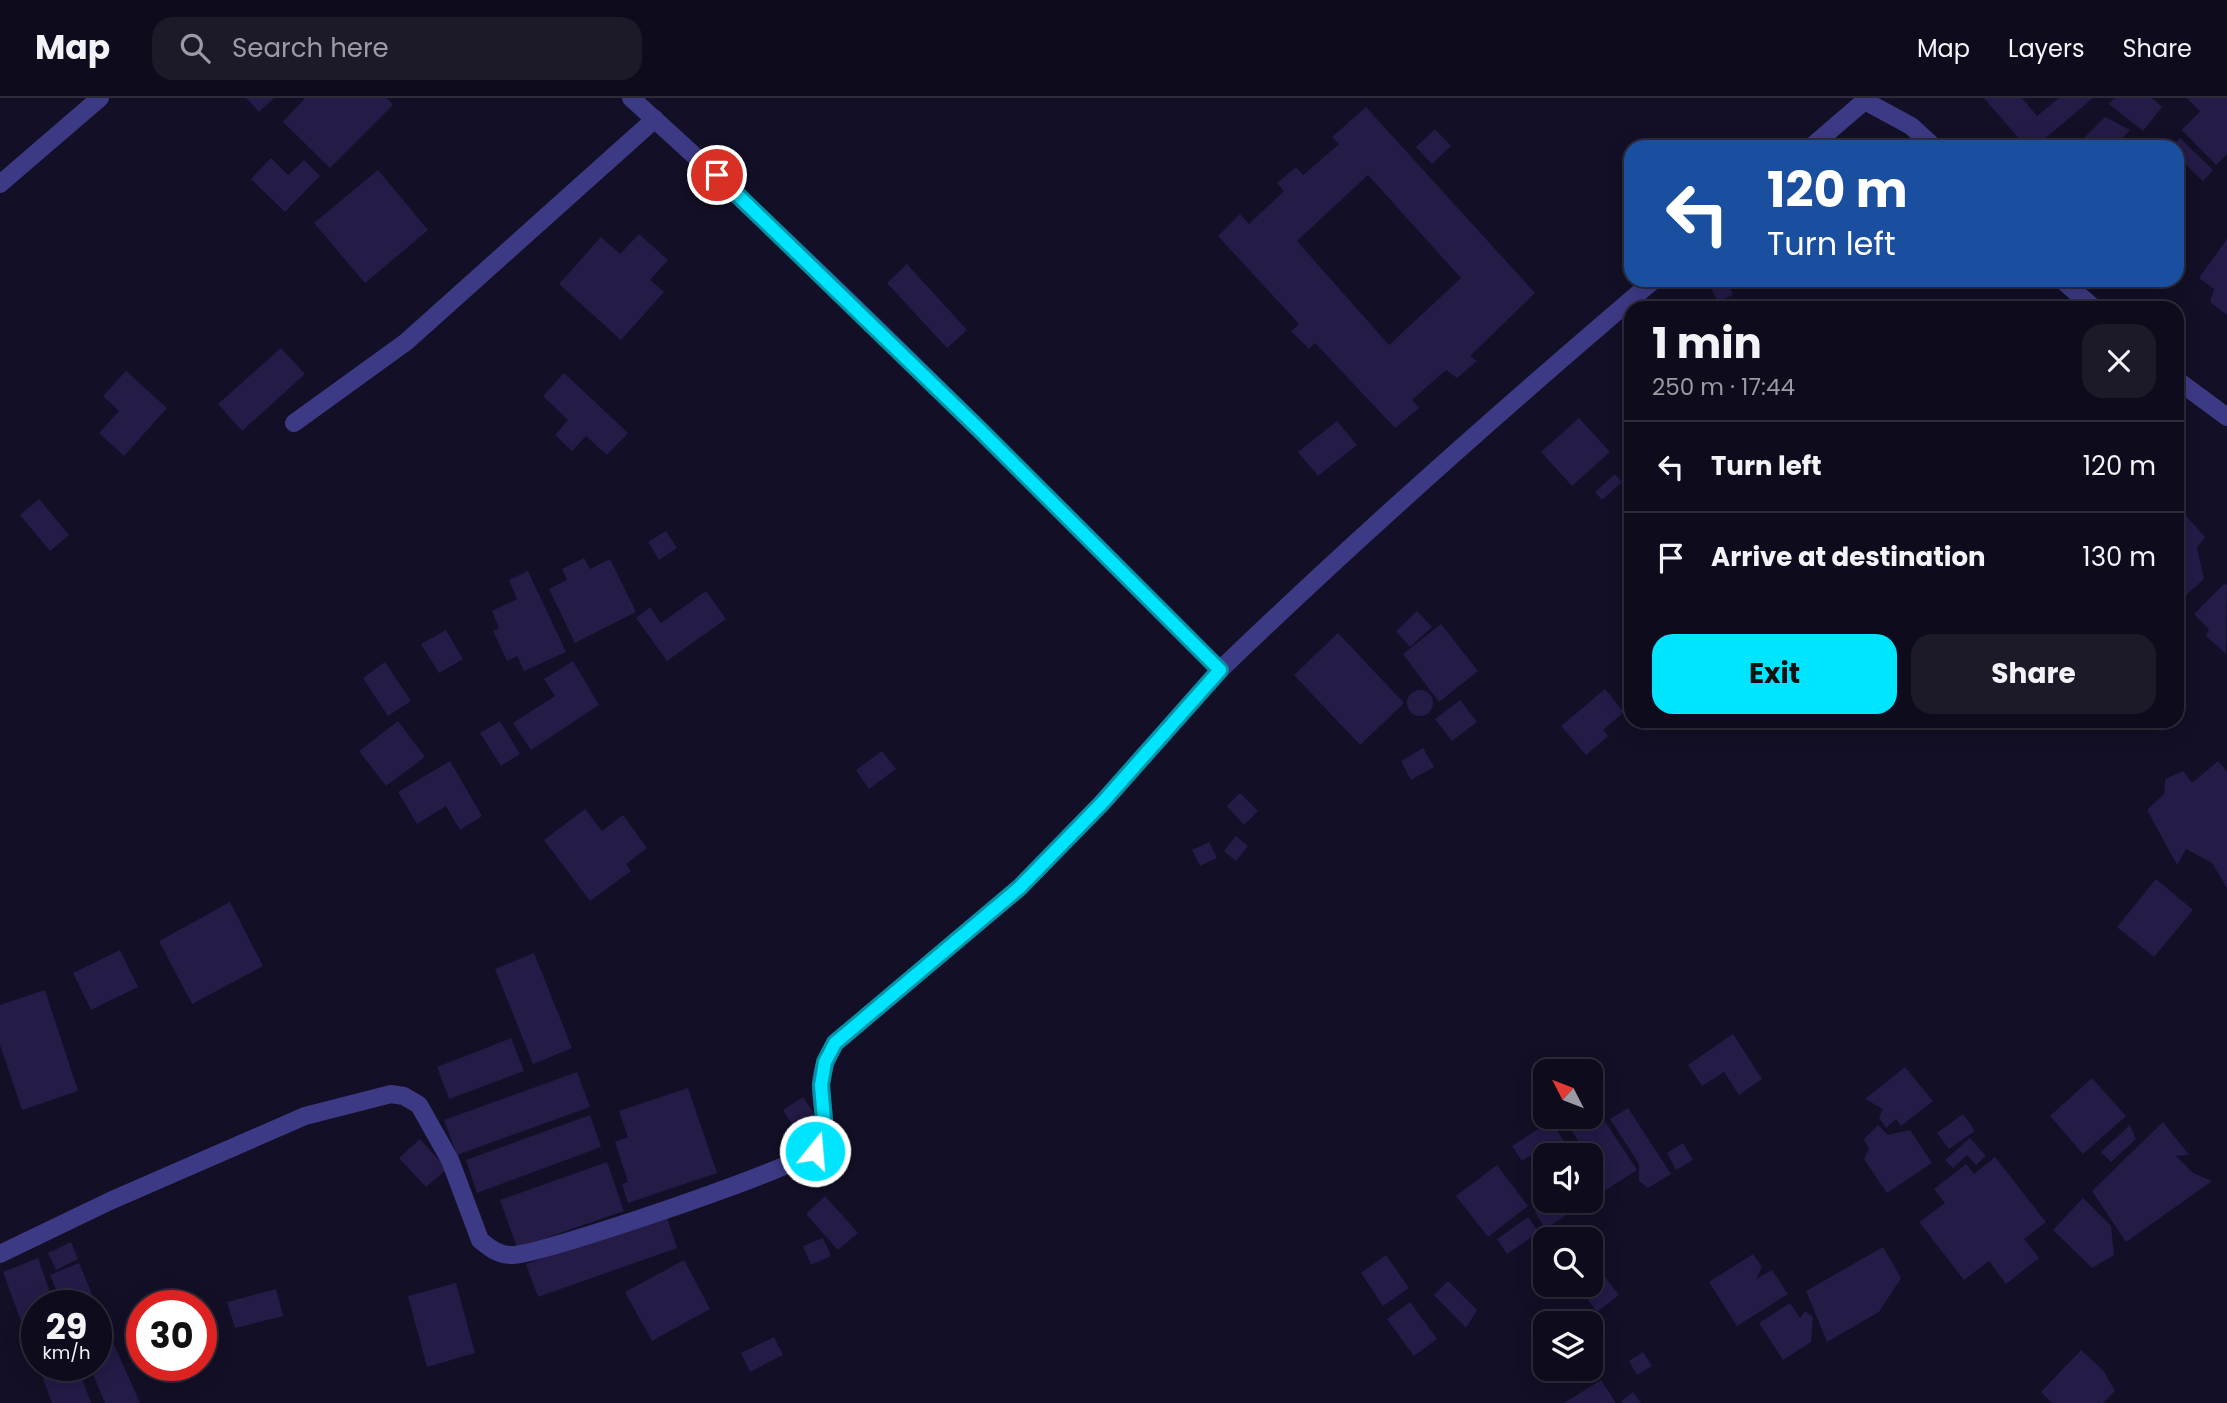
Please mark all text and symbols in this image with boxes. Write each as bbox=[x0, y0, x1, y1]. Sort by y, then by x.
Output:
search box bbox=[152, 17, 642, 80]
text: Map bbox=[35, 24, 110, 71]
icon: search bbox=[176, 29, 214, 67]
text: Search here bbox=[232, 30, 389, 66]
text: Map bbox=[1917, 32, 1970, 65]
text: Layers bbox=[2008, 32, 2084, 65]
text: Share bbox=[2122, 32, 2192, 65]
pin bbox=[687, 145, 747, 205]
icon: arrive bbox=[698, 156, 736, 194]
text: 120 m bbox=[1767, 156, 1908, 224]
icon: left bbox=[1652, 168, 1743, 259]
text: Turn left bbox=[1767, 221, 1896, 266]
text: 1 min bbox=[1652, 314, 1762, 373]
button: close bbox=[2082, 324, 2156, 398]
text: 250 m · 17:44 bbox=[1652, 371, 1795, 403]
icon: left bbox=[1652, 448, 1690, 486]
text: Turn left bbox=[1711, 448, 1822, 484]
text: 120 m bbox=[2083, 448, 2156, 484]
icon: arrive bbox=[1652, 539, 1690, 577]
text: Arrive at destination bbox=[1711, 539, 1986, 575]
text: 130 m bbox=[2082, 539, 2156, 575]
button: Exit bbox=[1652, 634, 1897, 714]
button: Share bbox=[1911, 634, 2156, 714]
north arrow bbox=[1533, 1059, 1603, 1129]
map controls bbox=[1533, 1059, 1603, 1381]
position arrow bbox=[778, 1114, 852, 1188]
button: sound bbox=[1533, 1143, 1603, 1213]
button: search bbox=[1533, 1227, 1603, 1297]
speed limit sign: 30 bbox=[126, 1290, 217, 1381]
text: 29 bbox=[46, 1302, 87, 1351]
button: layers bbox=[1533, 1311, 1603, 1381]
text: km/h bbox=[43, 1340, 90, 1365]

